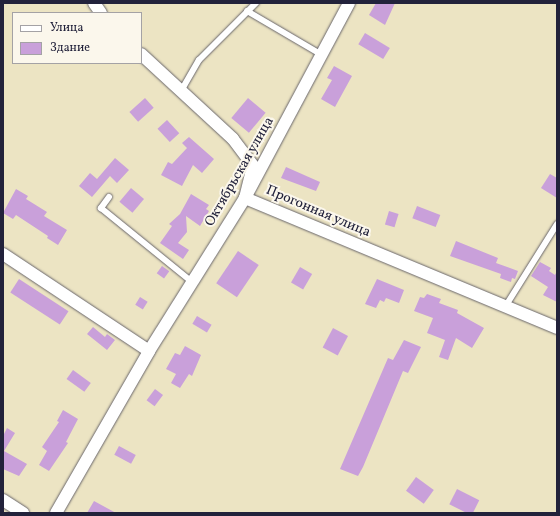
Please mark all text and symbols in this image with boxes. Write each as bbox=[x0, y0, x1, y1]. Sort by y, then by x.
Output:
legend bbox=[12, 12, 142, 64]
text: Улица bbox=[50, 20, 83, 36]
text: Здание bbox=[50, 40, 90, 56]
street label: Октябрьская улица bbox=[202, 114, 278, 230]
street label: Прогонная улица bbox=[263, 182, 373, 242]

